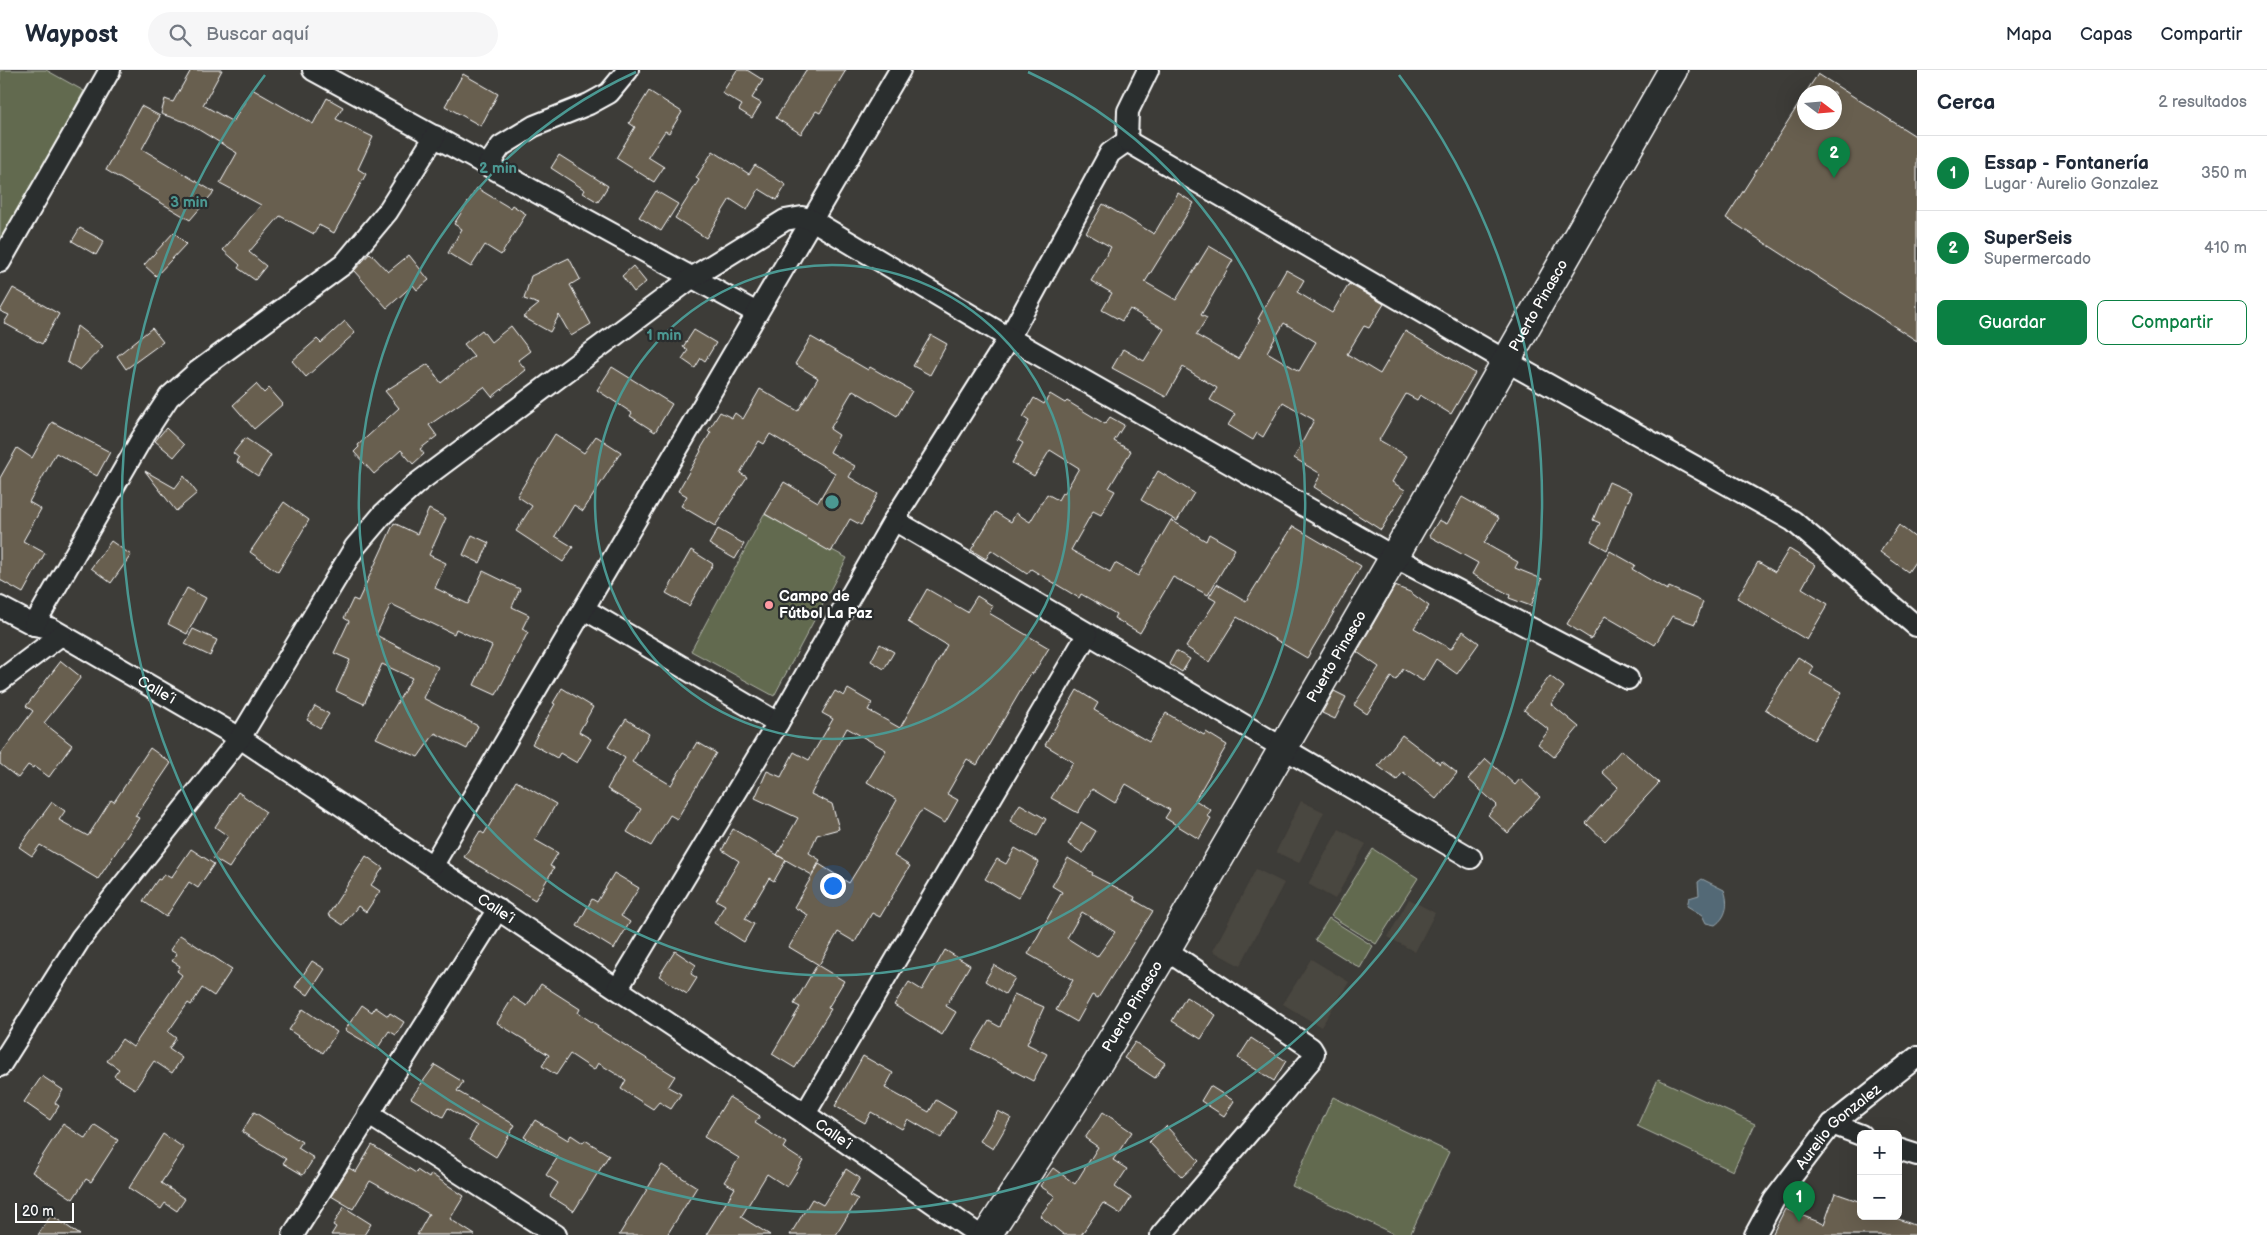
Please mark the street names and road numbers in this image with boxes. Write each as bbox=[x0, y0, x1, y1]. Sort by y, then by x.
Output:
street label: Puerto Pinasco bbox=[1505, 256, 1572, 355]
street label: Puerto Pinasco bbox=[1303, 607, 1371, 706]
street label: Calle´i bbox=[134, 672, 179, 709]
street label: Calle´i bbox=[474, 890, 518, 928]
street label: Puerto Pinasco bbox=[1098, 957, 1167, 1055]
street label: Aurelio Gonzalez bbox=[1792, 1080, 1886, 1173]
street label: Calle´i bbox=[811, 1115, 856, 1154]

